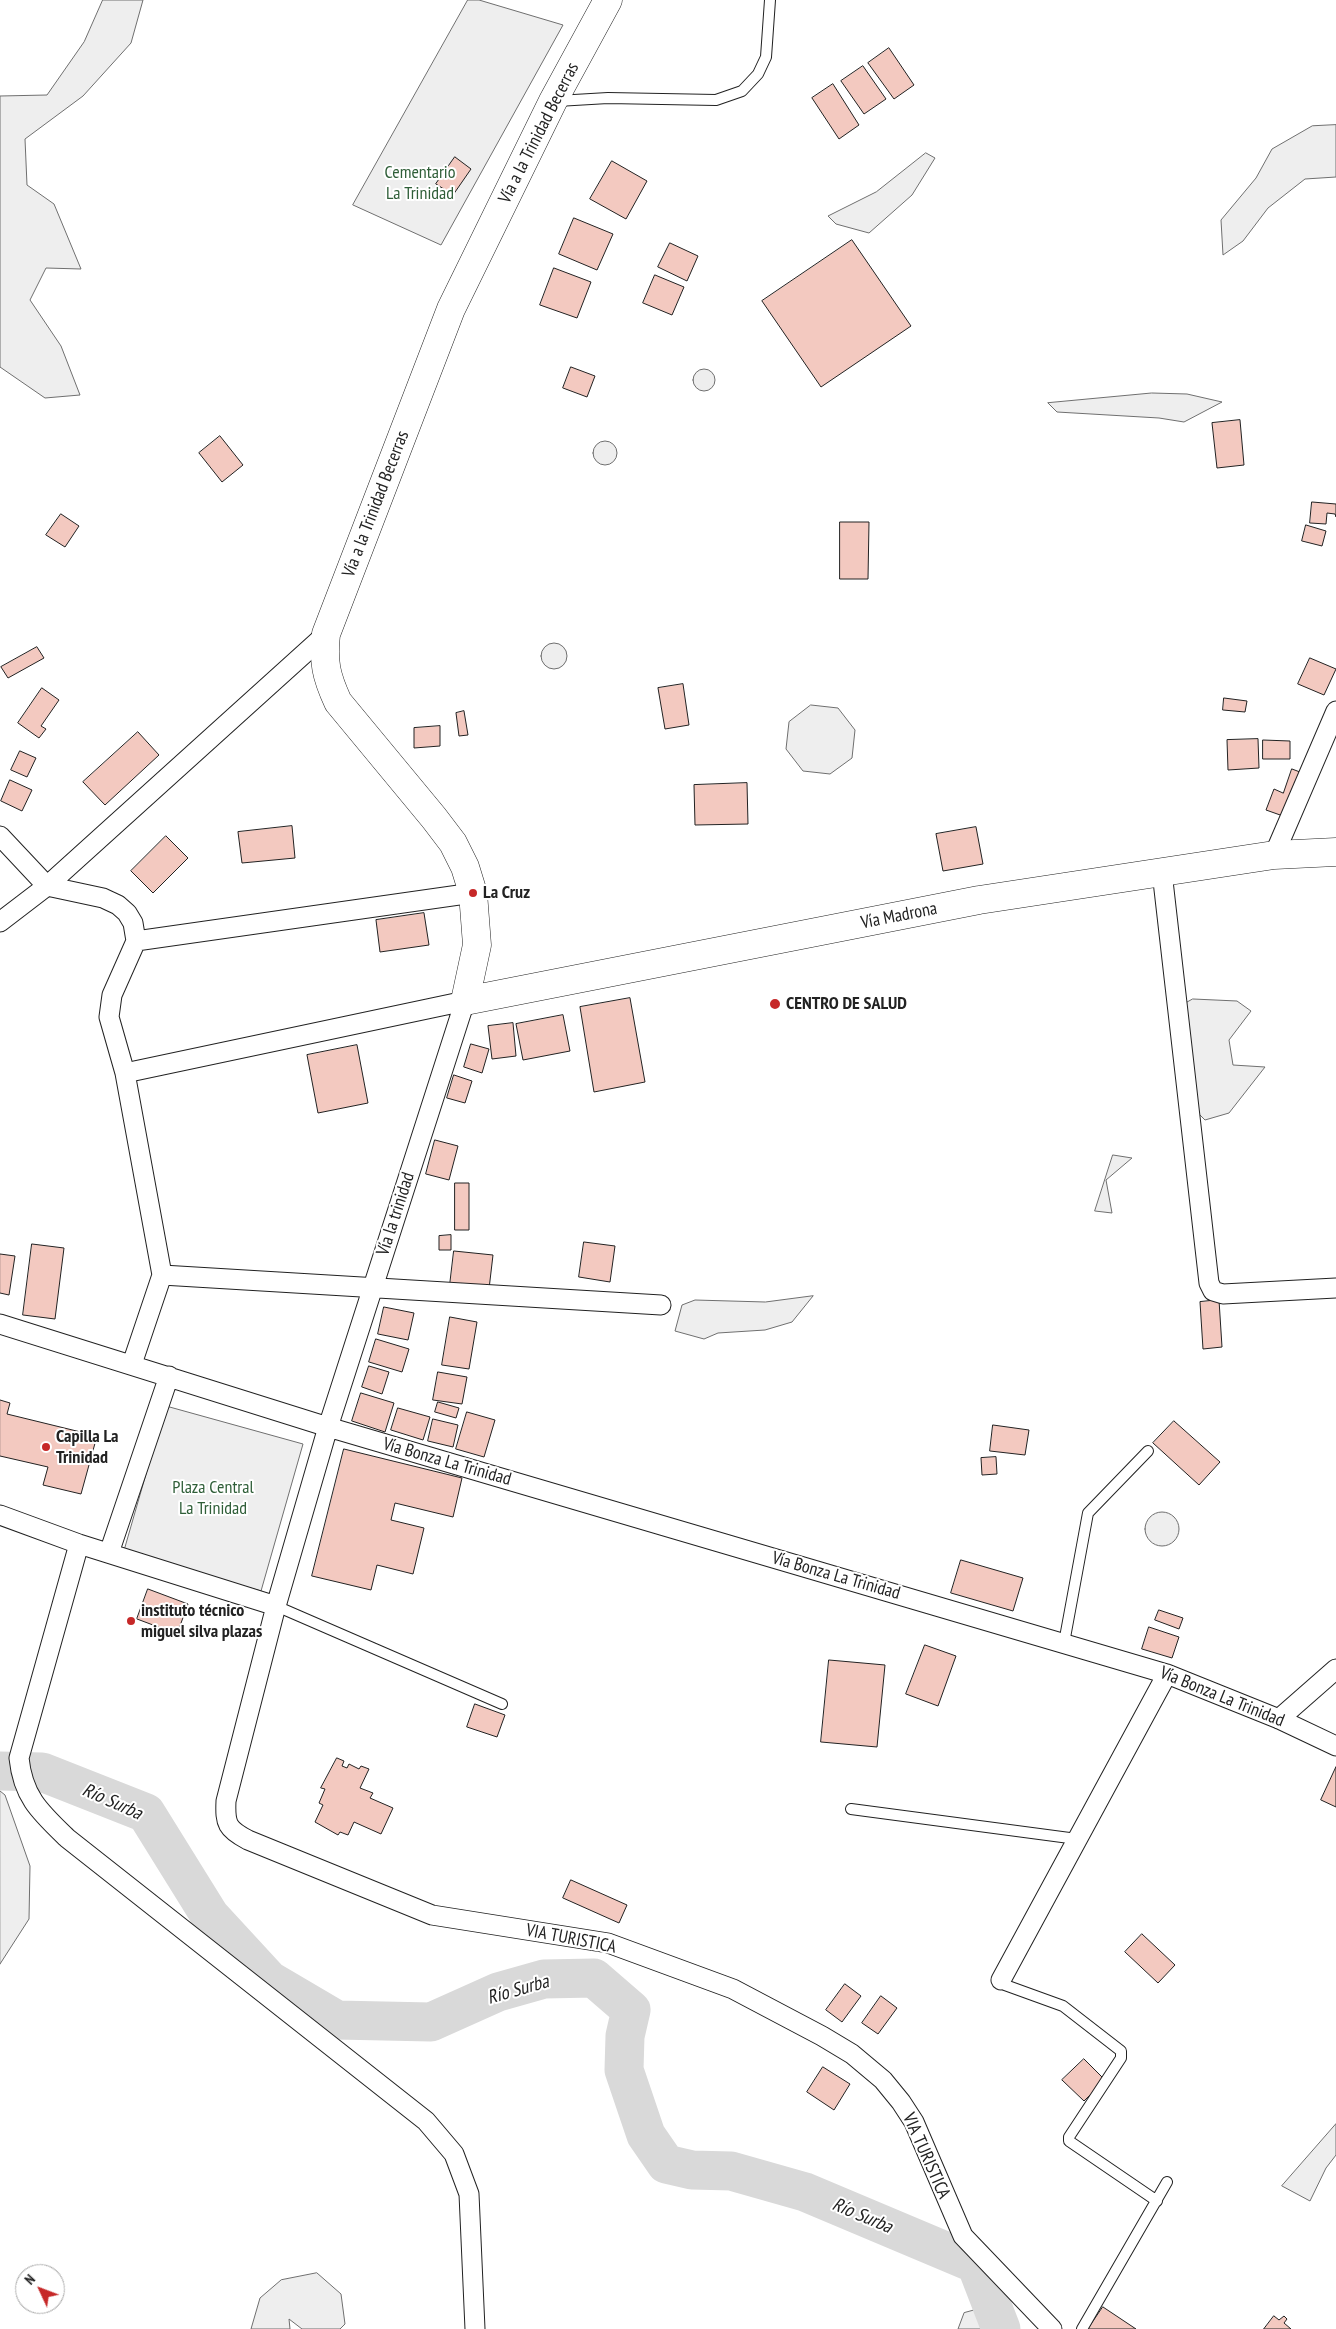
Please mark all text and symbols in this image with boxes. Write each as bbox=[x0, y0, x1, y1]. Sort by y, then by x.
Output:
street label: Vía a la Trinidad Becerras bbox=[494, 59, 584, 207]
park label: Cementario La Trinidad bbox=[385, 162, 455, 204]
street label: Vía a la Trinidad Becerras bbox=[338, 428, 414, 580]
place label: La Cruz bbox=[483, 882, 530, 904]
marker: La Cruz bbox=[467, 887, 479, 899]
street label: Vía Madrona bbox=[859, 898, 939, 934]
place label: CENTRO DE SALUD bbox=[786, 993, 907, 1015]
marker: CENTRO DE SALUD bbox=[768, 997, 782, 1011]
street label: Vía la trinidad bbox=[372, 1170, 420, 1258]
place label: Capilla La Trinidad bbox=[56, 1426, 119, 1468]
street label: Vía Bonza La Trinidad bbox=[380, 1433, 514, 1491]
marker: Capilla La Trinidad bbox=[40, 1441, 52, 1453]
park label: Plaza Central La Trinidad bbox=[172, 1477, 254, 1520]
street label: Vía Bonza La Trinidad bbox=[769, 1547, 903, 1605]
place label: instituto técnico miguel silva plazas bbox=[141, 1600, 262, 1642]
marker: instituto técnico miguel silva plazas bbox=[125, 1615, 137, 1627]
street label: Vía Bonza La Trinidad bbox=[1157, 1662, 1287, 1732]
water label: Río Surba bbox=[79, 1779, 145, 1825]
street label: VIA TURISTICA bbox=[524, 1920, 618, 1958]
water label: Río Surba bbox=[485, 1970, 551, 2010]
street label: VIA TURISTICA bbox=[898, 2110, 954, 2202]
water label: Río Surba bbox=[829, 2193, 895, 2239]
north arrow bbox=[15, 2264, 65, 2314]
text: N bbox=[21, 2271, 39, 2288]

